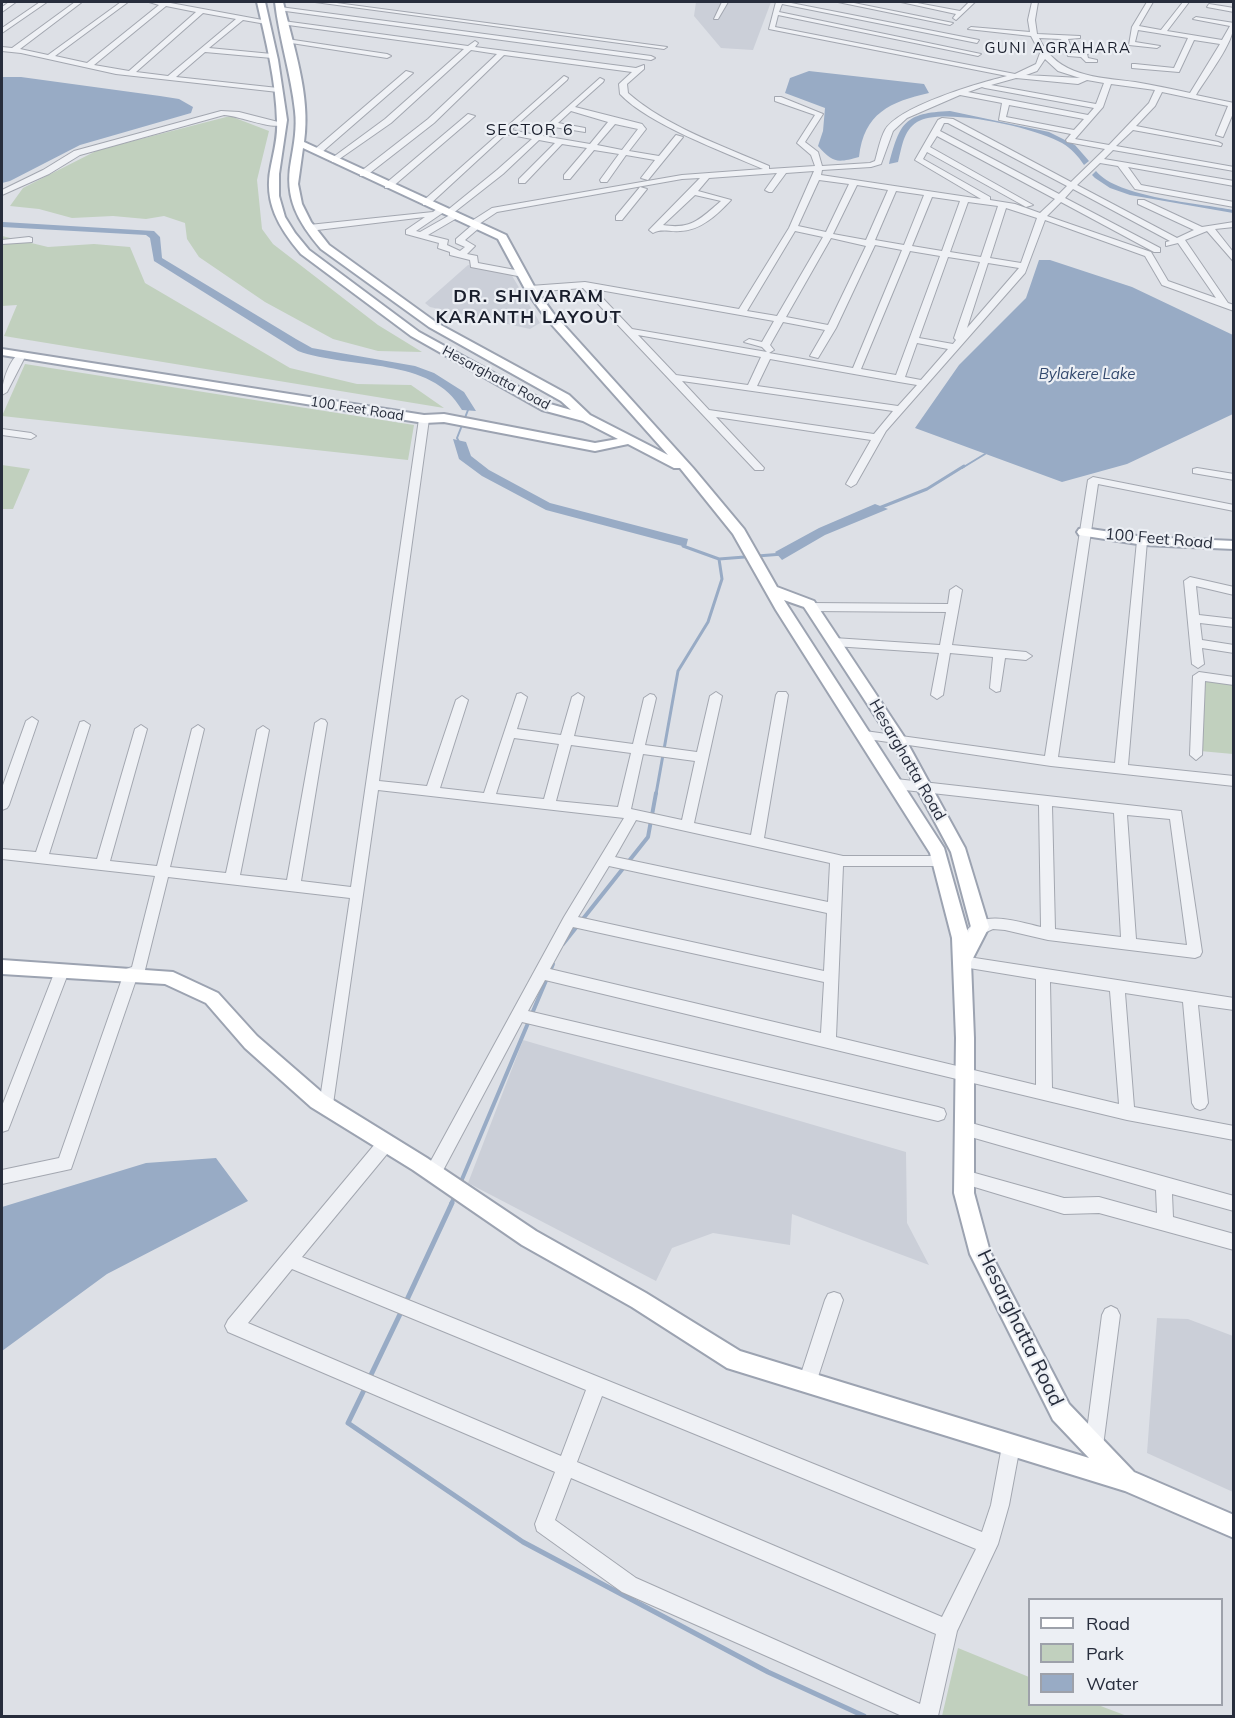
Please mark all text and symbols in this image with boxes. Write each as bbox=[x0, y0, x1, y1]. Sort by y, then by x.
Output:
district label: GUNI AGRAHARA bbox=[984, 39, 1132, 57]
district label: SECTOR 6 bbox=[486, 120, 574, 140]
district label: DR. SHIVARAM KARANTH LAYOUT bbox=[436, 286, 622, 328]
street label: Hesarghatta Road bbox=[439, 342, 553, 414]
water label: Bylakere Lake bbox=[1039, 365, 1135, 383]
street label: 100 Feet Road bbox=[309, 393, 405, 425]
street label: 100 Feet Road bbox=[1104, 525, 1214, 553]
street label: Hesarghatta Road bbox=[864, 696, 950, 824]
street label: Hesarghatta Road bbox=[972, 1246, 1068, 1410]
legend bbox=[1028, 1598, 1223, 1706]
text: Road bbox=[1086, 1612, 1130, 1635]
text: Park bbox=[1086, 1642, 1124, 1665]
text: Water bbox=[1086, 1672, 1138, 1695]

